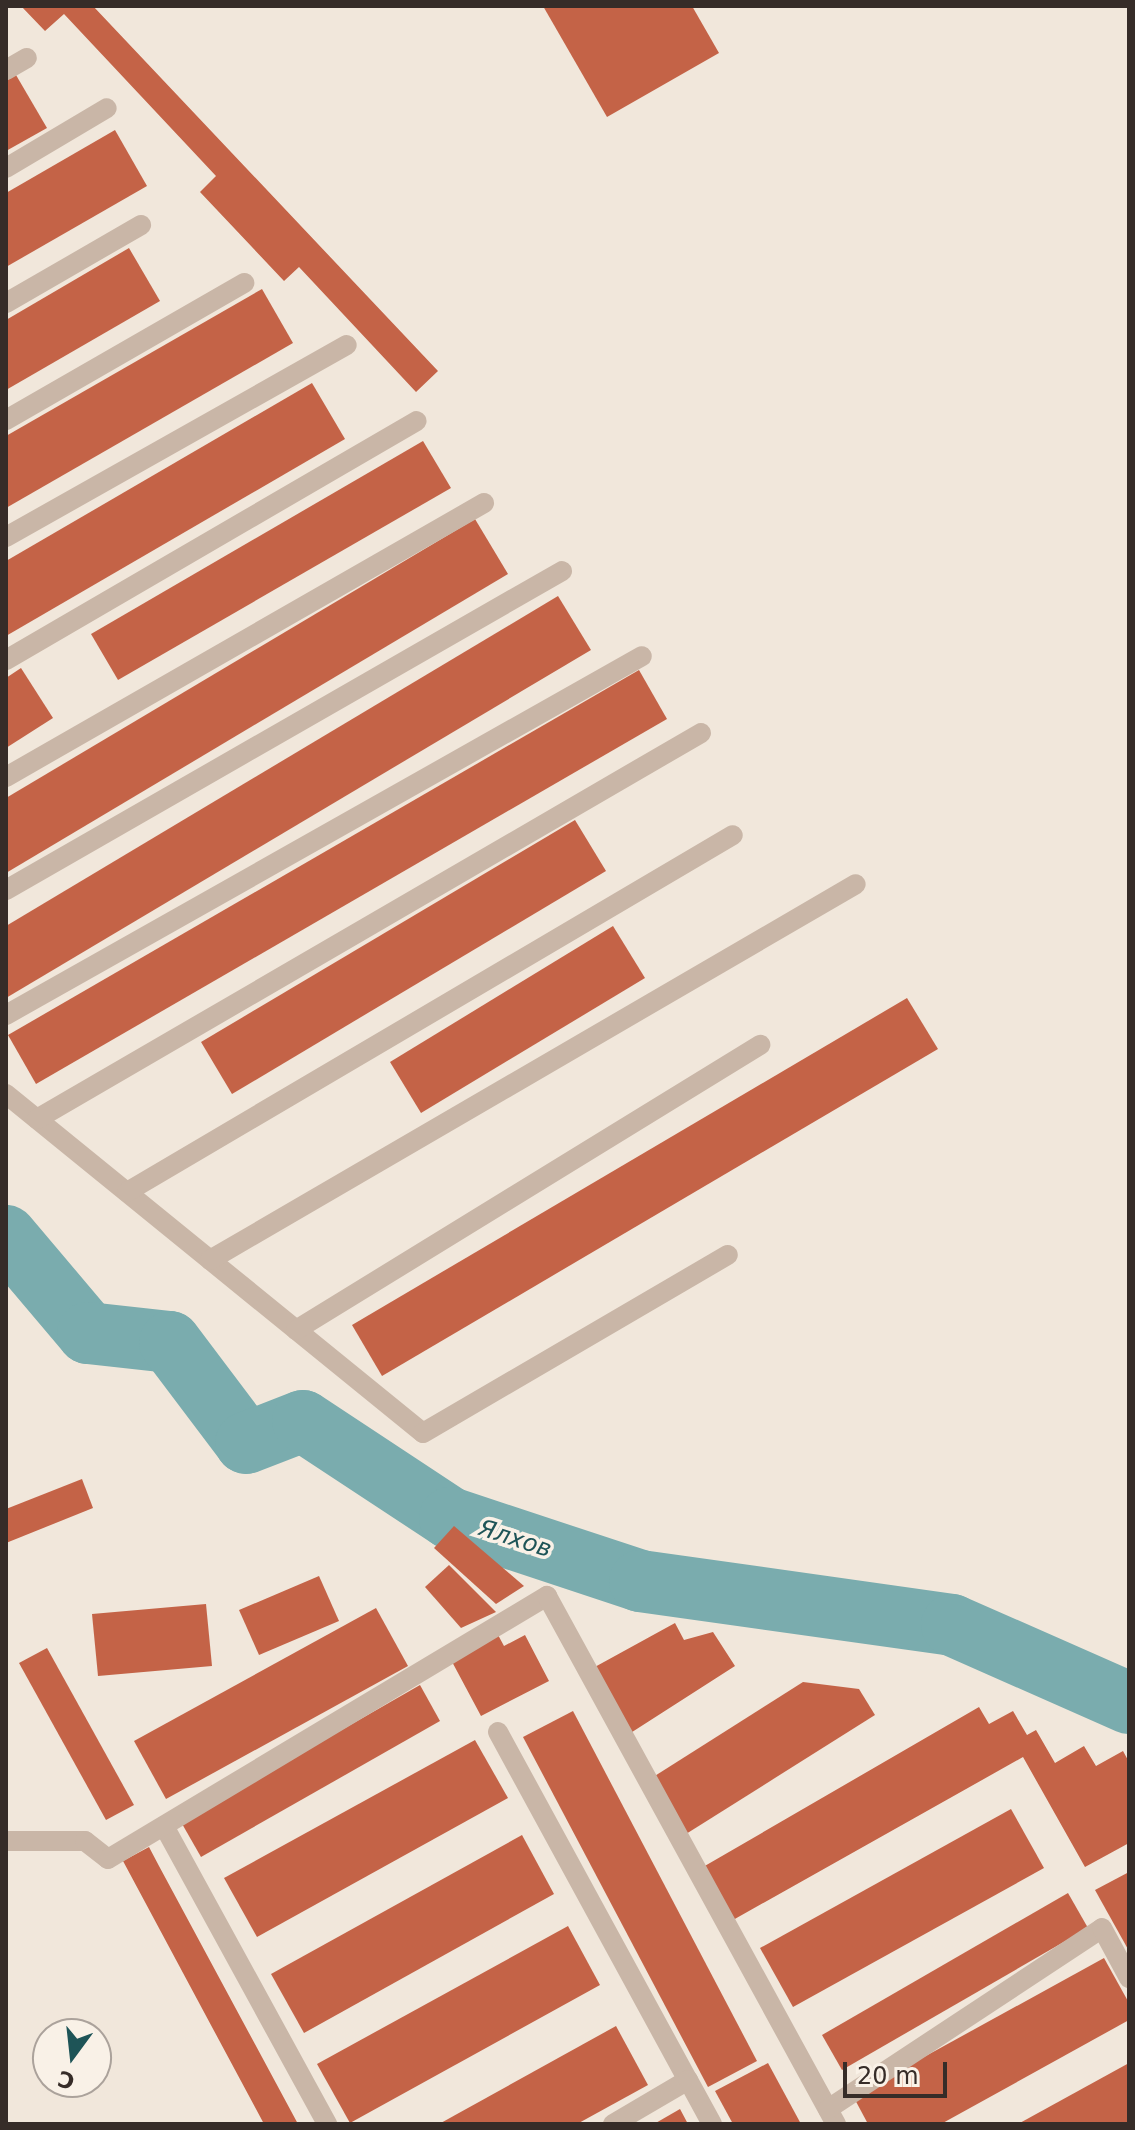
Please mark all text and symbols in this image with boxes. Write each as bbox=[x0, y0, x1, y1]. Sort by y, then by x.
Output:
water label: Ялхов bbox=[475, 1514, 555, 1564]
north arrow bbox=[32, 2018, 112, 2098]
scale bar bbox=[847, 2046, 951, 2096]
text: 20 m bbox=[857, 2062, 919, 2090]
text: С bbox=[55, 2066, 77, 2094]

